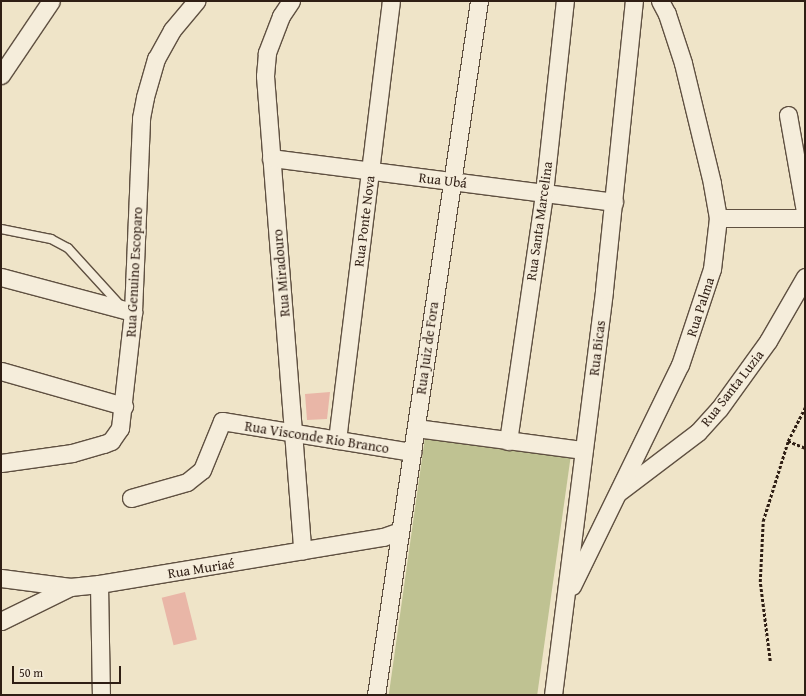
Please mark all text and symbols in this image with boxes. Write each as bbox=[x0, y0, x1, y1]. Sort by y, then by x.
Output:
street label: Rua Santa Marcelina bbox=[522, 160, 556, 282]
street label: Rua Ubá bbox=[418, 169, 468, 191]
street label: Rua Ponte Nova bbox=[350, 174, 378, 268]
street label: Rua Genuino Escoparo bbox=[122, 206, 146, 338]
street label: Rua Miradouro bbox=[269, 228, 293, 318]
street label: Rua Palma bbox=[683, 275, 717, 339]
street label: Rua Juiz de Fora bbox=[412, 301, 442, 395]
street label: Rua Bicas bbox=[585, 319, 609, 377]
street label: Rua Santa Luzia bbox=[697, 346, 767, 430]
street label: Rua Visconde Rio Branco bbox=[244, 417, 390, 457]
street label: Rua Muriaé bbox=[166, 554, 236, 582]
scale bar bbox=[14, 658, 123, 684]
text: 50 m bbox=[19, 664, 43, 681]

